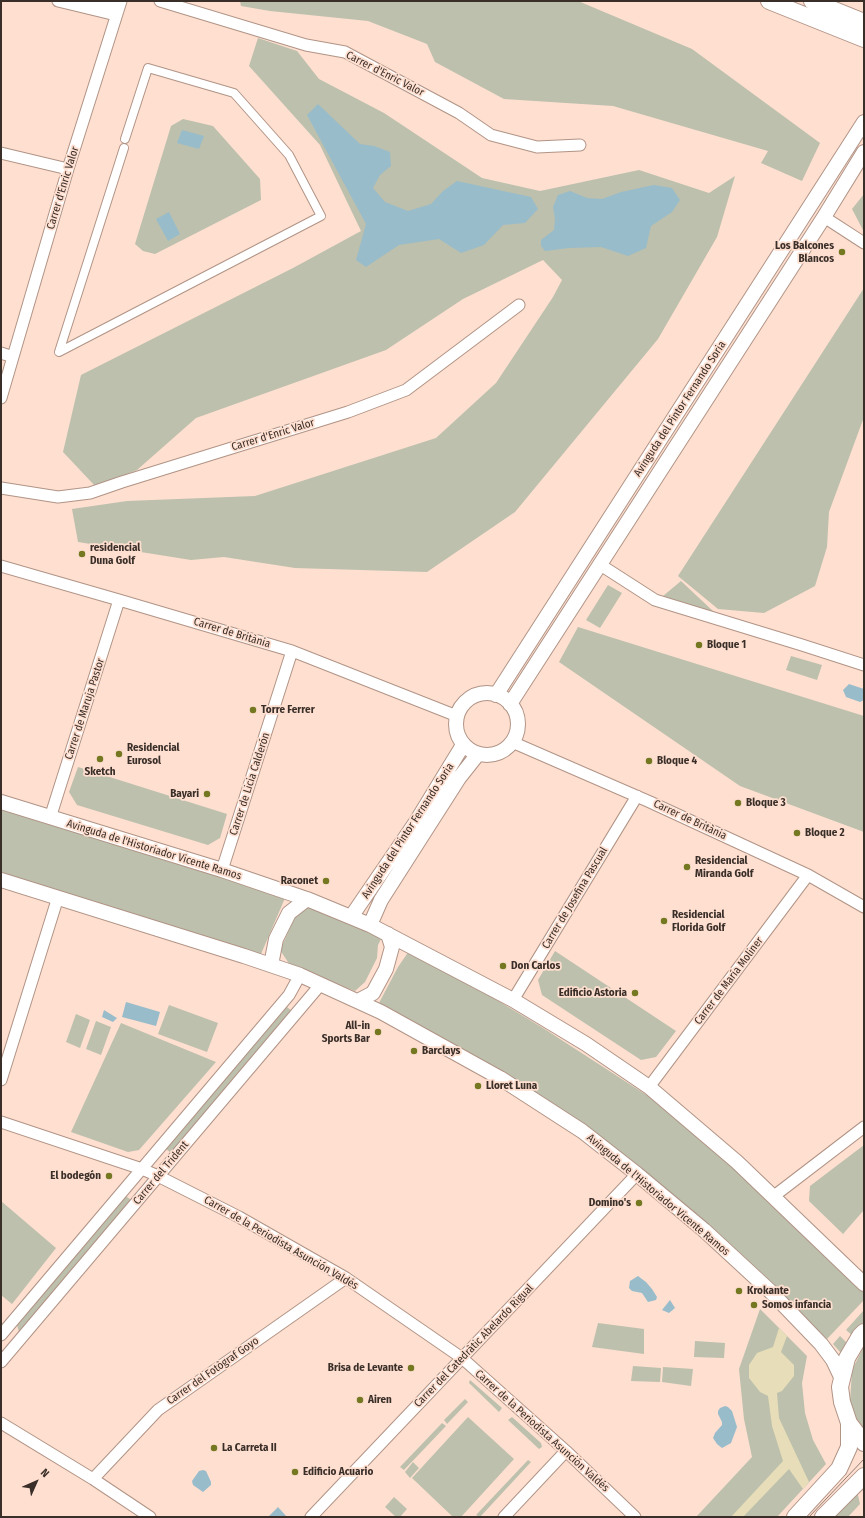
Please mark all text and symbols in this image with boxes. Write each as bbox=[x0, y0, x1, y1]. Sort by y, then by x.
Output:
street label: Carrer d'Enric Valor bbox=[344, 49, 426, 99]
street label: Carrer d'Enric Valor bbox=[44, 145, 82, 231]
place label: Los Balcones Blancos bbox=[775, 239, 834, 265]
marker: Los Balcones Blancos bbox=[837, 247, 847, 257]
street label: Avinguda del Pintor Fernando Soria bbox=[631, 339, 729, 479]
street label: Carrer d'Enric Valor bbox=[230, 416, 316, 454]
place label: residencial Duna Golf bbox=[90, 541, 140, 567]
marker: residencial Duna Golf bbox=[77, 549, 87, 559]
street label: Carrer de Britània bbox=[192, 615, 272, 651]
place label: Bloque 1 bbox=[707, 638, 746, 652]
marker: Bloque 1 bbox=[694, 640, 704, 650]
street label: Carrer de Maruja Pastor bbox=[62, 657, 108, 761]
place label: Torre Ferrer bbox=[261, 703, 315, 717]
marker: Torre Ferrer bbox=[248, 705, 258, 715]
street label: Carrer de Licia Calderón bbox=[227, 731, 273, 837]
place label: Residencial Eurosol bbox=[127, 741, 180, 767]
marker: Residencial Eurosol bbox=[114, 749, 124, 759]
marker: Sketch bbox=[95, 754, 105, 764]
place label: Bloque 4 bbox=[657, 754, 697, 768]
marker: Bloque 4 bbox=[644, 756, 654, 766]
street label: Avinguda del Pintor Fernando Soria bbox=[359, 761, 457, 901]
place label: Sketch bbox=[85, 765, 115, 779]
place label: Bayari bbox=[170, 787, 199, 801]
marker: Bayari bbox=[202, 789, 212, 799]
place label: Bloque 3 bbox=[746, 796, 786, 810]
street label: Carrer de Britània bbox=[651, 797, 729, 843]
marker: Bloque 3 bbox=[733, 798, 743, 808]
street label: Avinguda de l'Historiador Vicente Ramos bbox=[65, 817, 243, 883]
place label: Bloque 2 bbox=[805, 826, 845, 840]
marker: Bloque 2 bbox=[792, 828, 802, 838]
street label: Carrer de Josefina Pascual bbox=[539, 845, 611, 951]
place label: Residencial Miranda Golf bbox=[695, 854, 753, 880]
marker: Residencial Miranda Golf bbox=[682, 862, 692, 872]
place label: Raconet bbox=[281, 874, 318, 888]
marker: Raconet bbox=[321, 876, 331, 886]
place label: Residencial Florida Golf bbox=[672, 908, 725, 934]
marker: Residencial Florida Golf bbox=[659, 916, 669, 926]
street label: Carrer de María Moliner bbox=[692, 935, 766, 1027]
place label: Don Carlos bbox=[511, 959, 560, 973]
marker: Don Carlos bbox=[498, 961, 508, 971]
place label: Edificio Astoria bbox=[559, 986, 627, 1000]
marker: Edificio Astoria bbox=[630, 988, 640, 998]
place label: All-in Sports Bar bbox=[322, 1019, 370, 1045]
marker: All-in Sports Bar bbox=[373, 1027, 383, 1037]
place label: Barclays bbox=[422, 1044, 460, 1058]
marker: Barclays bbox=[409, 1046, 419, 1056]
place label: Lloret Luna bbox=[486, 1079, 537, 1093]
marker: Lloret Luna bbox=[473, 1081, 483, 1091]
street label: Avinguda de l'Historiador Vicente Ramos bbox=[584, 1131, 732, 1259]
street label: Carrer del Trident bbox=[131, 1138, 191, 1208]
place label: El bodegón bbox=[50, 1169, 101, 1183]
marker: El bodegón bbox=[104, 1171, 114, 1181]
street label: Carrer de la Periodista Asunción Valdés bbox=[202, 1193, 360, 1293]
place label: Domino's bbox=[589, 1196, 631, 1210]
marker: Domino's bbox=[634, 1198, 644, 1208]
street label: Carrer del Catedràtic Abelardo Rigual bbox=[412, 1282, 536, 1410]
place label: Krokante bbox=[747, 1284, 789, 1298]
marker: Krokante bbox=[734, 1286, 744, 1296]
place label: Somos infancia bbox=[762, 1298, 831, 1312]
marker: Somos infancia bbox=[749, 1300, 759, 1310]
street label: Carrer del Fotògraf Goyo bbox=[165, 1334, 261, 1408]
place label: Brisa de Levante bbox=[328, 1361, 403, 1375]
marker: Brisa de Levante bbox=[406, 1363, 416, 1373]
street label: Carrer de la Periodista Asunción Valdés bbox=[472, 1367, 612, 1495]
place label: Airen bbox=[368, 1393, 392, 1407]
marker: Airen bbox=[355, 1395, 365, 1405]
place label: La Carreta II bbox=[222, 1441, 277, 1455]
marker: La Carreta II bbox=[209, 1443, 219, 1453]
north arrow bbox=[16, 1462, 56, 1502]
place label: Edificio Acuario bbox=[303, 1465, 373, 1479]
text: N bbox=[38, 1466, 52, 1480]
marker: Edificio Acuario bbox=[290, 1467, 300, 1477]

